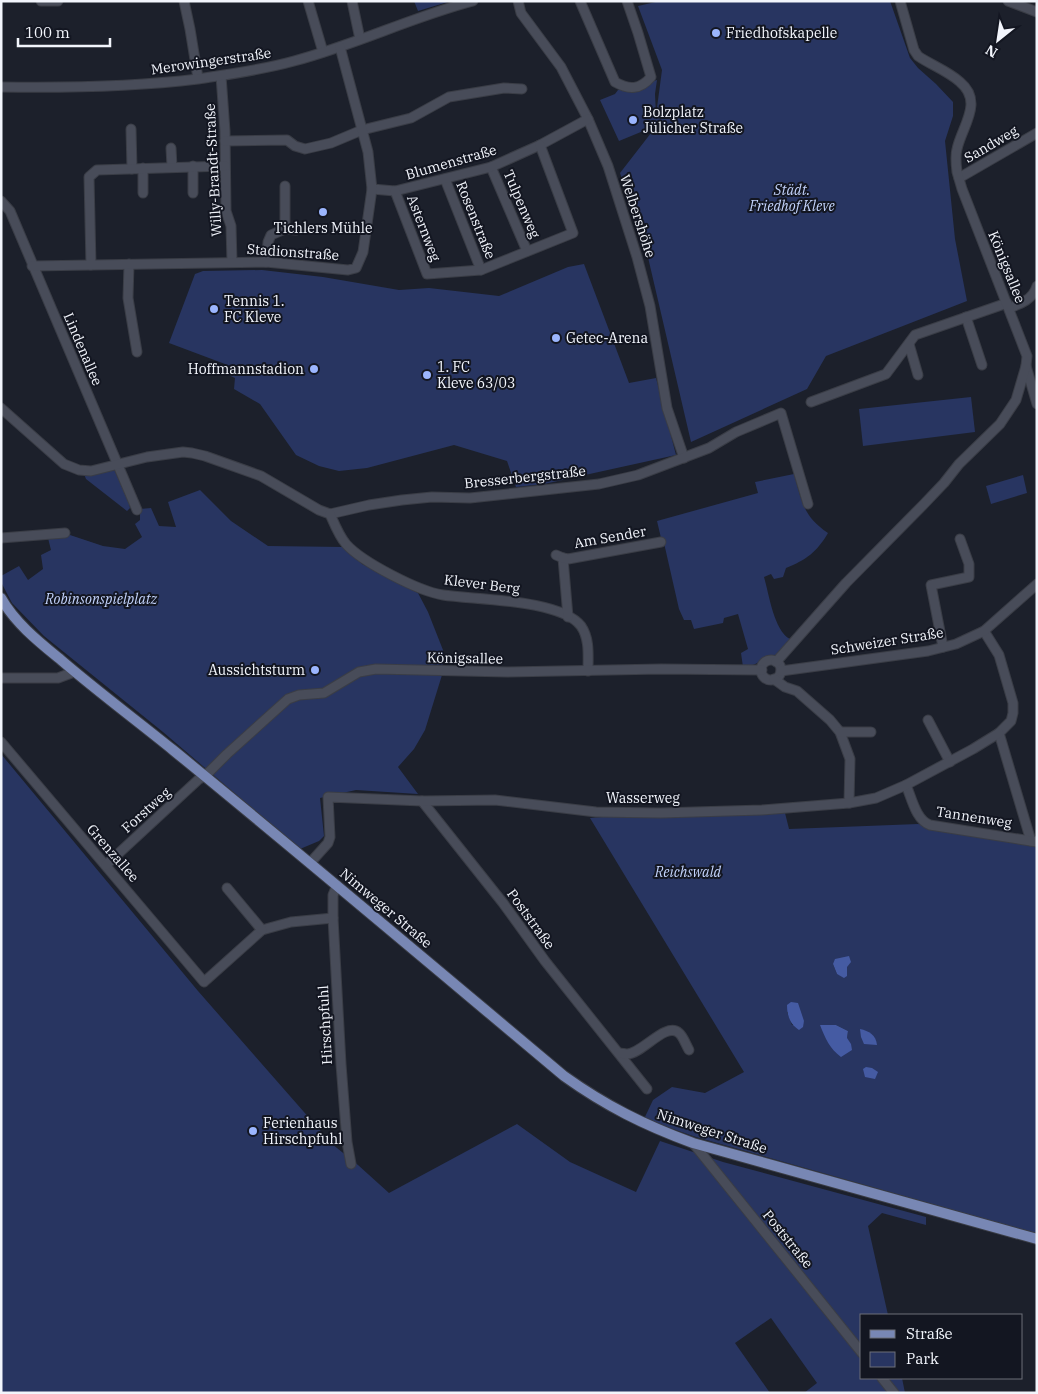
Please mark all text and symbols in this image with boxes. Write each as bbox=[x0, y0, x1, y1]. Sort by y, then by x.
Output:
scale bar bbox=[18, 15, 110, 47]
north arrow bbox=[973, 15, 1023, 65]
text: 100 m bbox=[25, 23, 70, 42]
place label: Friedhofskapelle bbox=[726, 24, 837, 42]
marker: Friedhofskapelle bbox=[710, 27, 722, 39]
text: N bbox=[982, 41, 1001, 62]
street label: Merowingerstraße bbox=[150, 44, 272, 78]
street label: Willy-Brandt-Straße bbox=[201, 103, 225, 237]
place label: Bolzplatz Jülicher Straße bbox=[643, 103, 743, 137]
marker: Bolzplatz Jülicher Straße bbox=[627, 114, 639, 126]
street label: Sandweg bbox=[961, 121, 1021, 167]
street label: Blumenstraße bbox=[403, 140, 499, 184]
street label: Tulpenweg bbox=[500, 167, 545, 241]
street label: Welbershöhe bbox=[616, 172, 660, 260]
street label: Rosenstraße bbox=[452, 178, 500, 262]
park label: Städt. Friedhof Kleve bbox=[748, 181, 836, 215]
street label: Asternweg bbox=[403, 192, 445, 264]
marker: Tichlers Mühle bbox=[317, 206, 329, 218]
place label: Tichlers Mühle bbox=[274, 219, 372, 237]
street label: Königsallee bbox=[984, 228, 1030, 306]
street label: Stadionstraße bbox=[246, 240, 340, 264]
place label: Tennis 1. FC Kleve bbox=[224, 292, 285, 326]
marker: Tennis 1. FC Kleve bbox=[208, 303, 220, 315]
street label: Lindenallee bbox=[60, 310, 106, 388]
place label: Getec-Arena bbox=[566, 329, 649, 347]
marker: Getec-Arena bbox=[550, 332, 562, 344]
place label: 1. FC Kleve 63/03 bbox=[437, 358, 515, 392]
place label: Hoffmannstadion bbox=[188, 360, 304, 378]
marker: Hoffmannstadion bbox=[308, 363, 320, 375]
marker: 1. FC Kleve 63/03 bbox=[421, 369, 433, 381]
street label: Bresserbergstraße bbox=[463, 462, 587, 492]
street label: Am Sender bbox=[572, 522, 648, 552]
street label: Klever Berg bbox=[443, 570, 521, 598]
park label: Robinsonspielplatz bbox=[44, 590, 158, 608]
street label: Schweizer Straße bbox=[829, 623, 945, 659]
street label: Königsallee bbox=[427, 648, 503, 668]
place label: Aussichtsturm bbox=[208, 661, 305, 679]
marker: Aussichtsturm bbox=[309, 664, 321, 676]
street label: Forstweg bbox=[118, 783, 175, 837]
street label: Wasserweg bbox=[606, 789, 680, 807]
street label: Tannenweg bbox=[935, 802, 1013, 832]
street label: Grenzallee bbox=[83, 820, 143, 886]
park label: Reichswald bbox=[654, 863, 722, 881]
street label: Nimweger Straße bbox=[336, 864, 436, 952]
street label: Poststraße bbox=[503, 885, 559, 953]
street label: Hirschpfuhl bbox=[314, 985, 336, 1065]
street label: Nimweger Straße bbox=[655, 1105, 769, 1157]
place label: Ferienhaus Hirschpfuhl bbox=[263, 1114, 342, 1148]
marker: Ferienhaus Hirschpfuhl bbox=[247, 1125, 259, 1137]
street label: Poststraße bbox=[759, 1206, 817, 1272]
legend bbox=[860, 1314, 1023, 1379]
text: Straße bbox=[906, 1324, 953, 1343]
text: Park bbox=[906, 1349, 939, 1368]

